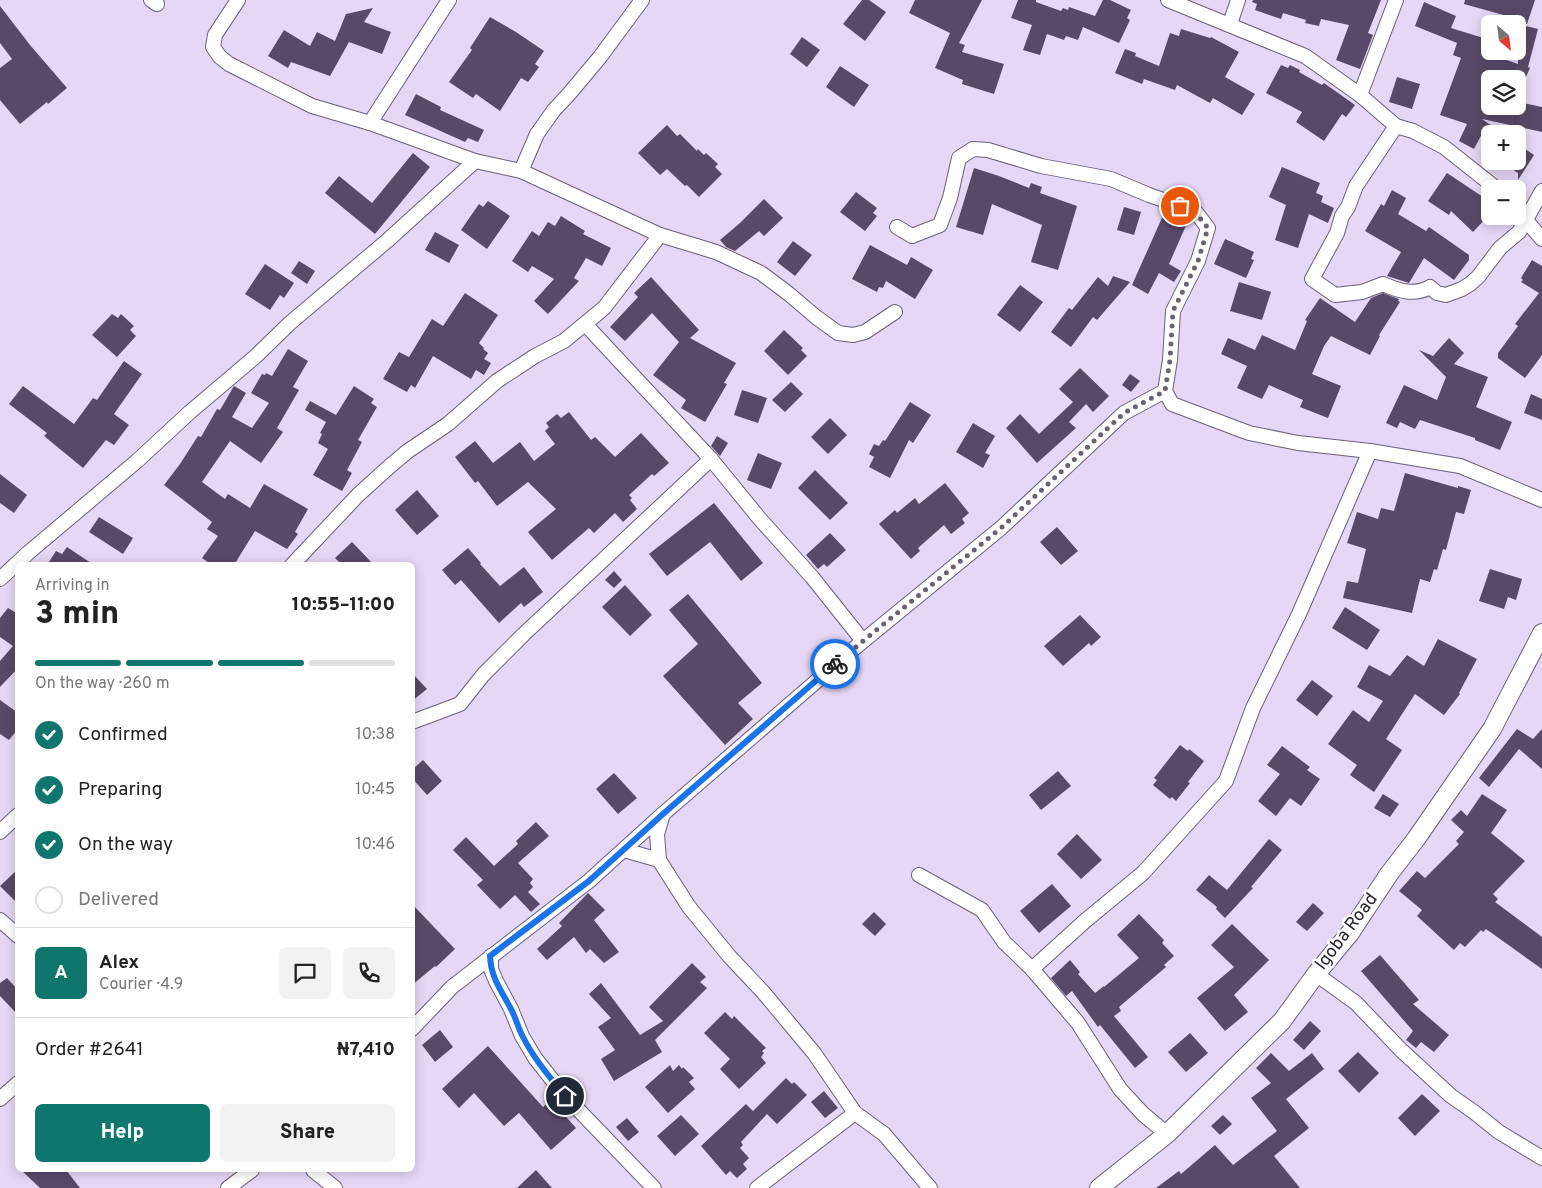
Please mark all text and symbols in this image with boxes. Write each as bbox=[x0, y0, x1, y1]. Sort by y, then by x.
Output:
north arrow bbox=[1481, 15, 1526, 60]
map controls bbox=[1481, 15, 1526, 225]
button: layers bbox=[1481, 70, 1526, 115]
button: + bbox=[1481, 125, 1526, 170]
button: − bbox=[1481, 180, 1526, 225]
pin bbox=[1159, 185, 1201, 227]
icon: bag bbox=[1166, 192, 1194, 220]
text: Arriving in bbox=[35, 576, 110, 596]
text: 10:55–11:00 bbox=[292, 593, 395, 617]
text: 3 min bbox=[35, 595, 119, 635]
courier bbox=[810, 639, 860, 689]
icon: bike bbox=[821, 650, 849, 678]
text: On the way · 260 m bbox=[35, 674, 169, 694]
icon: check bbox=[35, 721, 63, 749]
text: Confirmed bbox=[78, 723, 168, 747]
text: 10:38 bbox=[356, 725, 395, 745]
icon: check bbox=[35, 776, 63, 804]
text: Preparing bbox=[78, 778, 162, 802]
text: 10:45 bbox=[355, 780, 395, 800]
icon: check bbox=[35, 831, 63, 859]
text: On the way bbox=[78, 833, 173, 857]
text: 10:46 bbox=[356, 835, 395, 855]
text: Delivered bbox=[78, 888, 159, 912]
street label: Igoba Road bbox=[1310, 889, 1384, 975]
button: chat bbox=[279, 947, 331, 999]
button: phone bbox=[343, 947, 395, 999]
text: Alex bbox=[99, 951, 139, 975]
text: A bbox=[54, 961, 68, 985]
text: Courier · 4.9 bbox=[99, 975, 183, 995]
text: Order #2641 bbox=[35, 1038, 144, 1062]
text: ₦7,410 bbox=[337, 1038, 395, 1062]
pin bbox=[544, 1075, 586, 1117]
icon: home bbox=[551, 1082, 579, 1110]
button: Help bbox=[35, 1104, 210, 1162]
button: Share bbox=[220, 1104, 395, 1162]

